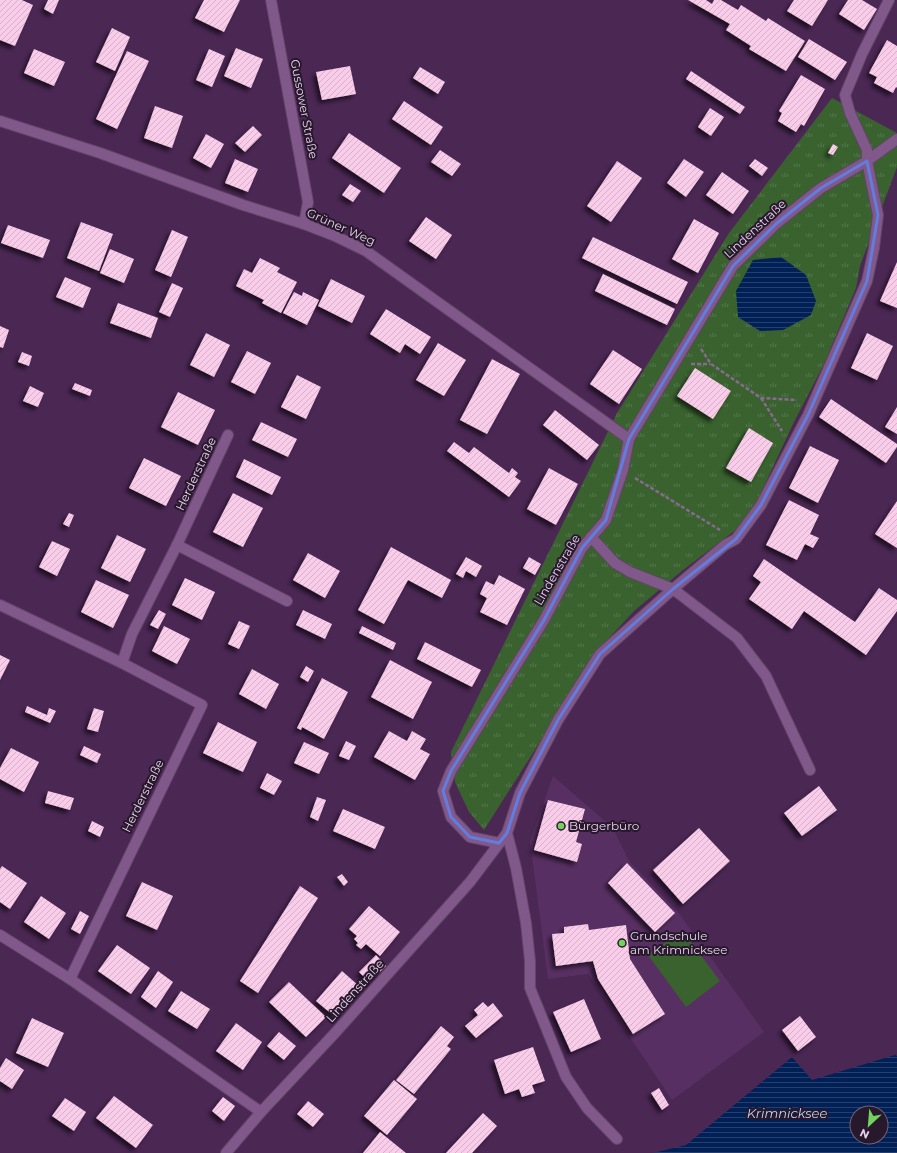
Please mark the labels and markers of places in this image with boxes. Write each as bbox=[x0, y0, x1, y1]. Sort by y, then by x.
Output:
place label: Bürgerbüro bbox=[569, 818, 639, 833]
marker: Bürgerbüro bbox=[556, 821, 566, 831]
place label: Grundschule am Krimnicksee bbox=[630, 928, 727, 957]
marker: Grundschule am Krimnicksee bbox=[617, 938, 627, 948]

